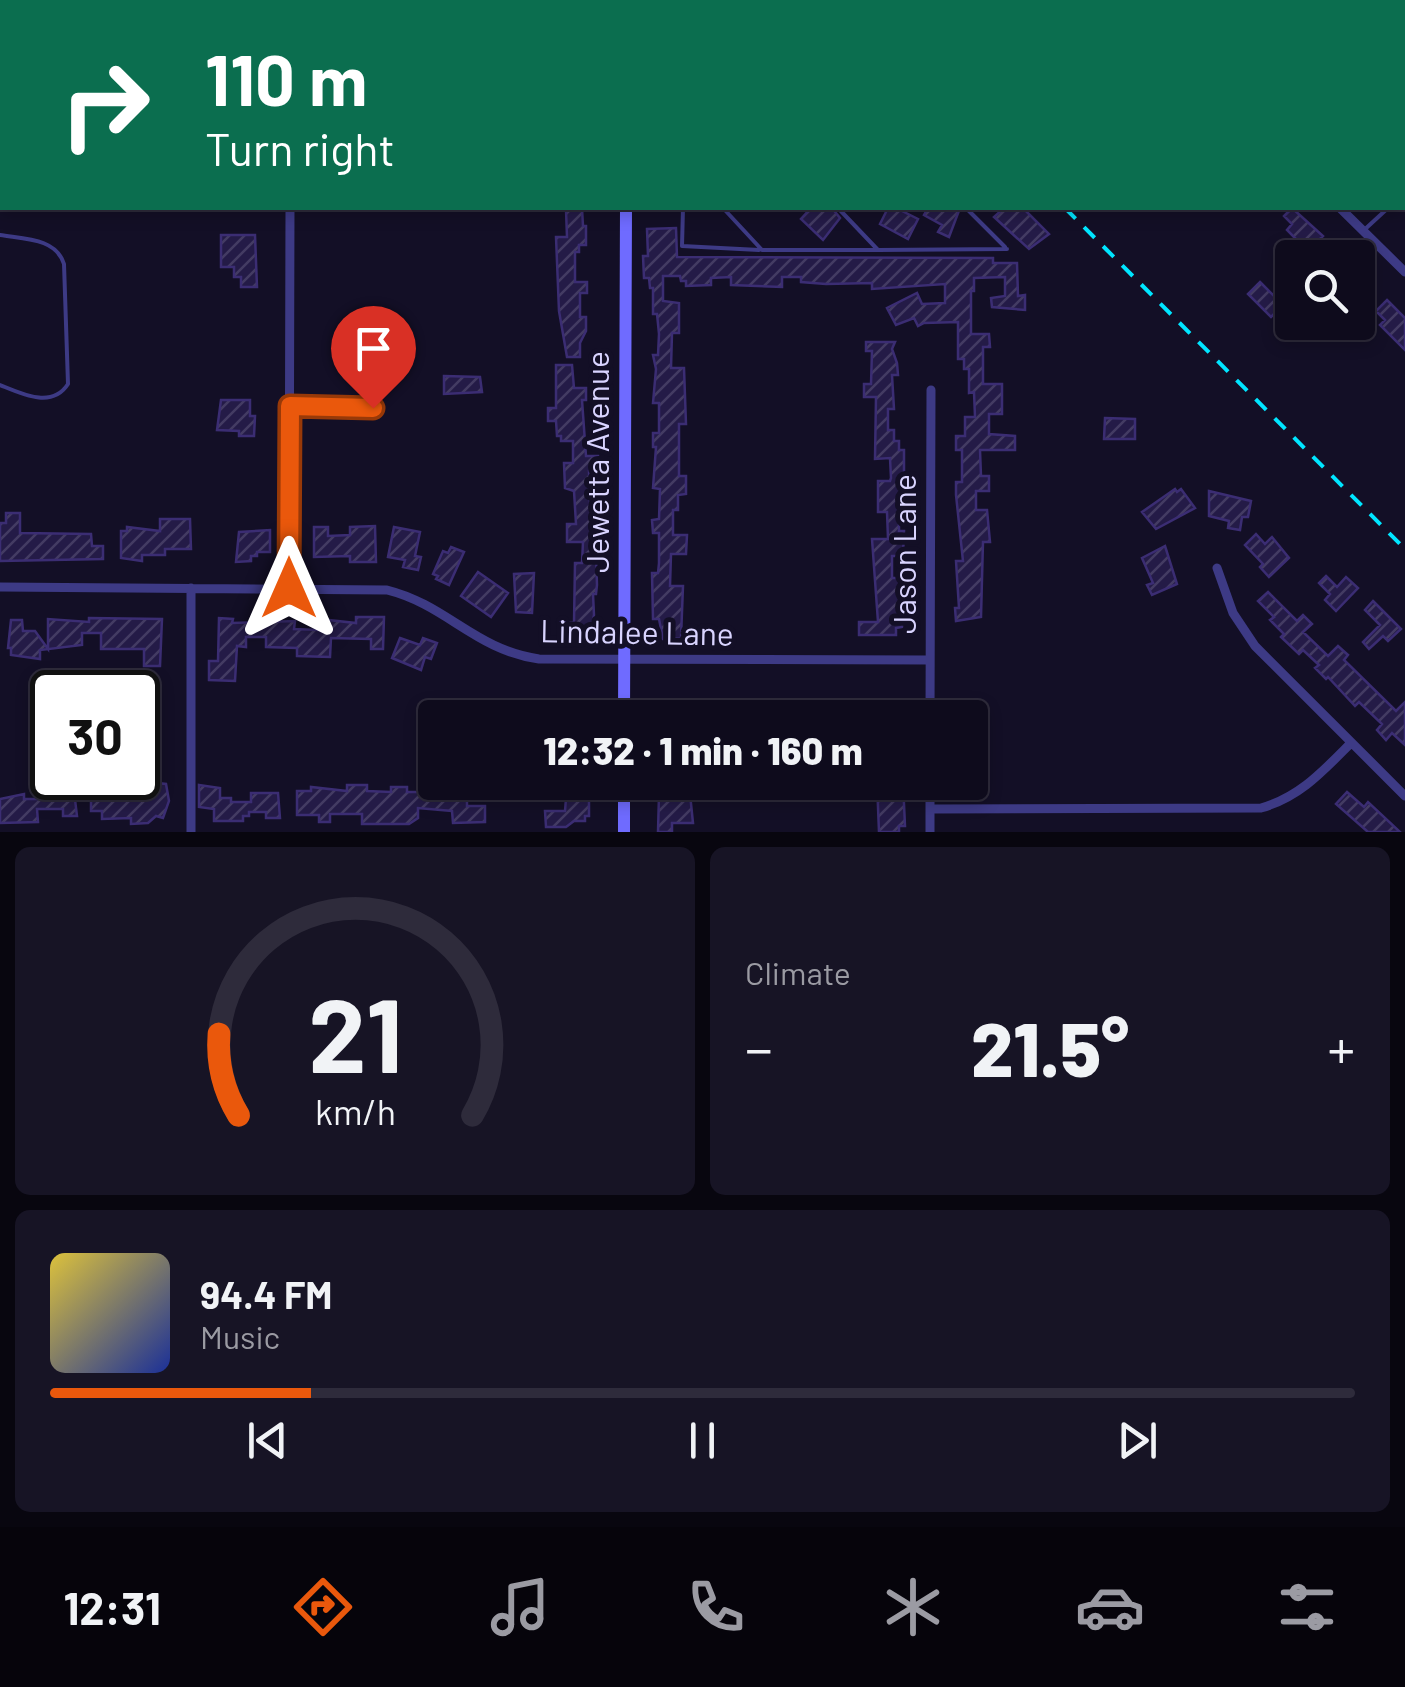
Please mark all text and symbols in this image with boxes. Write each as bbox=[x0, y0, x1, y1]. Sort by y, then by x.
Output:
text: 110 m bbox=[205, 36, 367, 120]
icon: right bbox=[40, 40, 170, 170]
text: Turn right bbox=[205, 121, 395, 175]
map controls bbox=[1275, 240, 1375, 340]
button: search bbox=[1275, 240, 1375, 340]
pin bbox=[331, 306, 416, 409]
icon: arrive bbox=[346, 321, 401, 376]
street label: Jewetta Avenue bbox=[577, 351, 615, 573]
street label: Jason Lane bbox=[884, 474, 922, 634]
position arrow bbox=[237, 536, 341, 640]
street label: Lindalee Lane bbox=[540, 610, 734, 652]
speed limit sign: 30 bbox=[30, 670, 160, 800]
text: 12:32 · 1 min · 160 m bbox=[543, 727, 863, 773]
text: Climate bbox=[745, 953, 851, 991]
text: 21 bbox=[308, 969, 402, 1094]
text: 21.5° bbox=[971, 1002, 1129, 1092]
text: − bbox=[745, 1014, 773, 1080]
text: + bbox=[1327, 1014, 1355, 1080]
text: km/h bbox=[315, 1089, 395, 1132]
text: 94.4 FM bbox=[200, 1271, 332, 1317]
text: Music bbox=[200, 1317, 280, 1355]
icon: previous bbox=[240, 1413, 295, 1468]
icon: pause bbox=[675, 1413, 730, 1468]
icon: next bbox=[1110, 1413, 1165, 1468]
icon: directions bbox=[288, 1572, 358, 1642]
icon: music bbox=[485, 1572, 555, 1642]
icon: phone bbox=[681, 1572, 751, 1642]
icon: climate bbox=[878, 1572, 948, 1642]
icon: car bbox=[1075, 1572, 1145, 1642]
icon: filters bbox=[1272, 1572, 1342, 1642]
text: 12:31 bbox=[63, 1580, 161, 1634]

